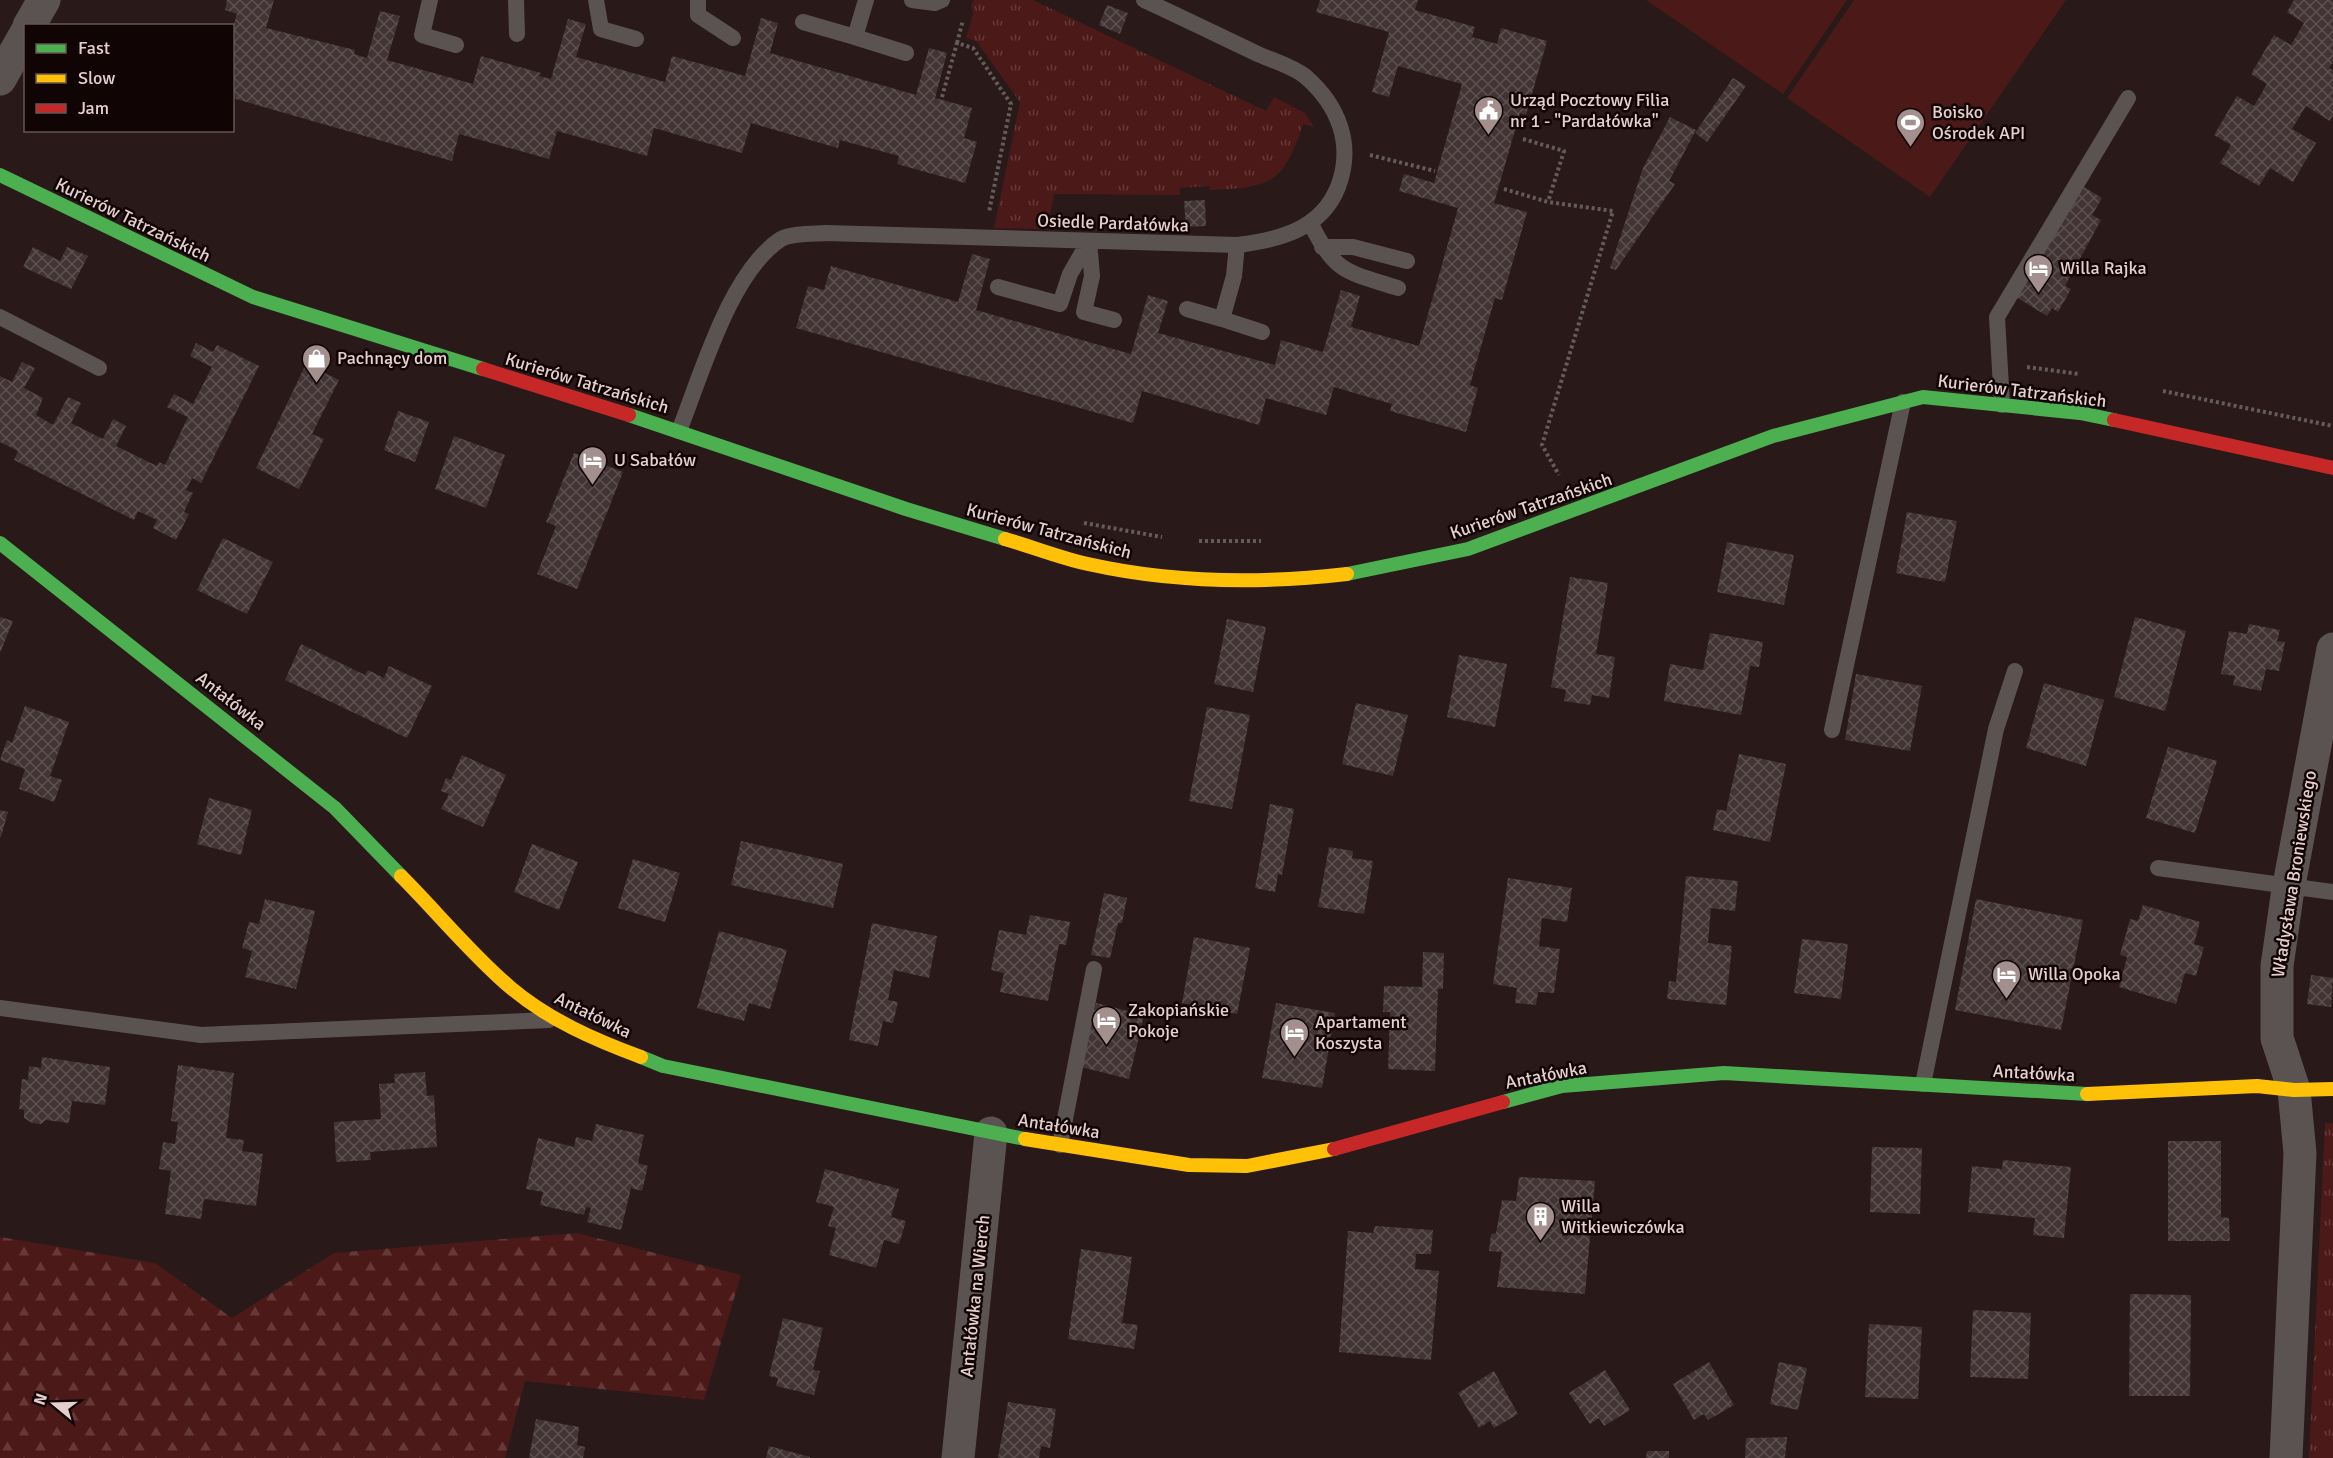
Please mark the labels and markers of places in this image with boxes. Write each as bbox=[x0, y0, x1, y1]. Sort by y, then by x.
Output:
place label: Urząd Pocztowy Filia nr 1 - "Pardałówka" bbox=[1510, 89, 1669, 132]
public building icon: Urząd Pocztowy Filia nr 1 - "Pardałówka" bbox=[1473, 94, 1505, 136]
place label: Boisko Ośrodek API bbox=[1932, 101, 2025, 144]
sports icon: Boisko Ośrodek API bbox=[1895, 106, 1927, 148]
hotel icon: Willa Rajka bbox=[2023, 252, 2055, 294]
place label: Willa Rajka bbox=[2060, 257, 2147, 279]
shop icon: Pachnący dom bbox=[300, 342, 332, 384]
place label: Pachnący dom bbox=[337, 347, 447, 369]
hotel icon: U Sabałów bbox=[577, 444, 609, 486]
place label: U Sabałów bbox=[614, 449, 696, 471]
hotel icon: Willa Opoka bbox=[1991, 958, 2023, 1000]
place label: Willa Opoka bbox=[2028, 963, 2121, 985]
place label: Zakopiańskie Pokoje bbox=[1128, 999, 1229, 1042]
hotel icon: Zakopiańskie Pokoje bbox=[1091, 1004, 1123, 1046]
place label: Apartament Koszysta bbox=[1315, 1011, 1407, 1054]
hotel icon: Apartament Koszysta bbox=[1278, 1016, 1310, 1058]
place label: Willa Witkiewiczówka bbox=[1561, 1195, 1685, 1238]
building icon: Willa Witkiewiczówka bbox=[1524, 1200, 1556, 1242]

